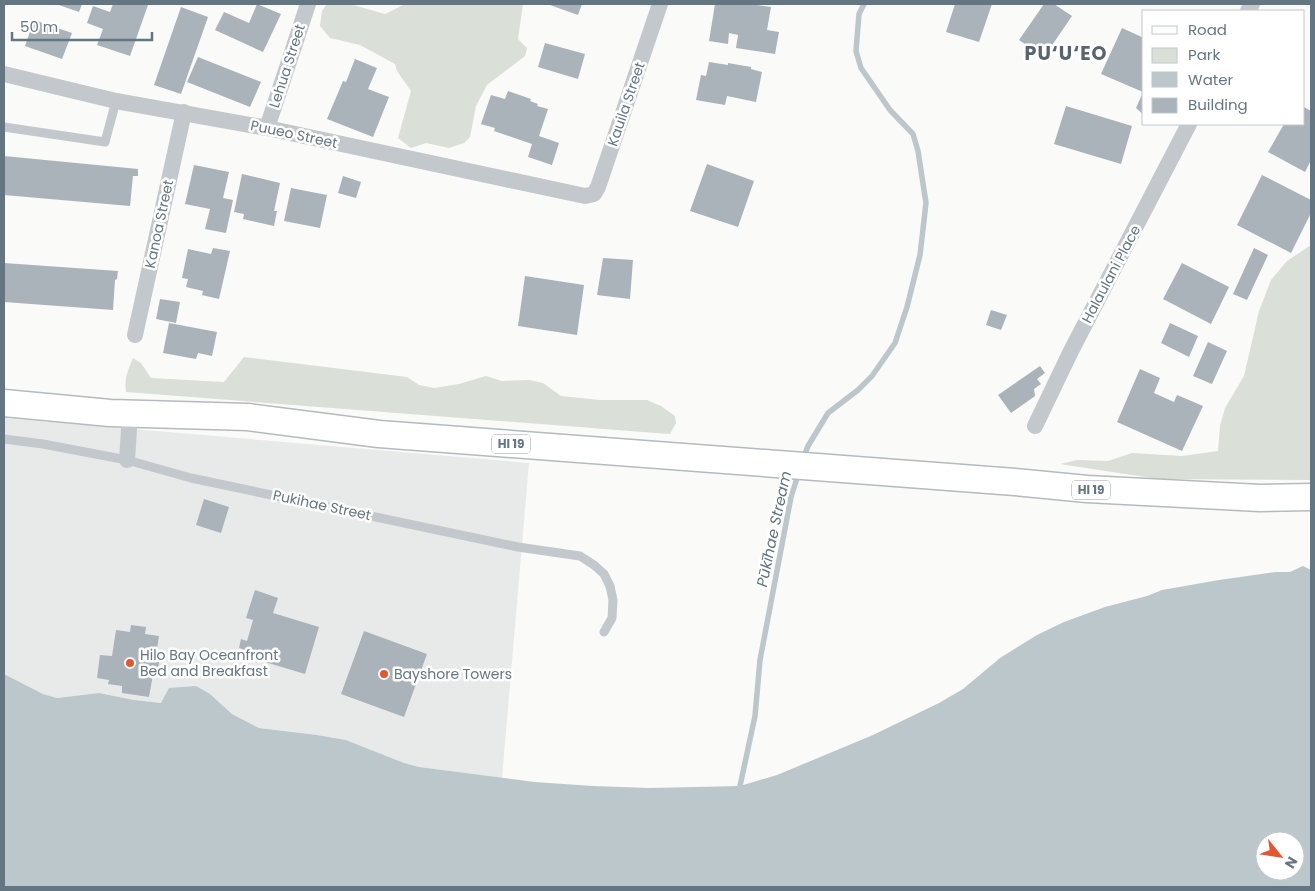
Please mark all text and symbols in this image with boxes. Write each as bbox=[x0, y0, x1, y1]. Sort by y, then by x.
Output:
scale bar bbox=[12, 10, 152, 42]
legend bbox=[1142, 10, 1305, 125]
text: 50 m bbox=[20, 16, 58, 37]
text: Road bbox=[1188, 19, 1227, 40]
street label: Lehua Street bbox=[264, 22, 310, 110]
district label: PU‘U‘EO bbox=[1025, 40, 1107, 67]
text: Park bbox=[1188, 44, 1220, 65]
street label: Kauila Street bbox=[602, 59, 650, 149]
text: Water bbox=[1188, 69, 1234, 90]
text: Building bbox=[1188, 94, 1248, 115]
street label: Puueo Street bbox=[249, 115, 339, 153]
street label: Kanoa Street bbox=[140, 178, 178, 270]
street label: Halaulani Place bbox=[1077, 221, 1145, 326]
road number: HI 19 bbox=[492, 434, 530, 454]
water label: Pūkīhae Stream bbox=[751, 469, 796, 589]
road number: HI 19 bbox=[1072, 480, 1110, 500]
street label: Pukihae Street bbox=[271, 485, 373, 525]
place label: Hilo Bay Oceanfront Bed and Breakfast bbox=[140, 645, 278, 681]
marker: Hilo Bay Oceanfront Bed and Breakfast bbox=[124, 657, 136, 669]
place label: Bayshore Towers bbox=[394, 664, 512, 684]
marker: Bayshore Towers bbox=[378, 668, 390, 680]
north arrow bbox=[1255, 831, 1305, 881]
text: N bbox=[1280, 853, 1303, 872]

